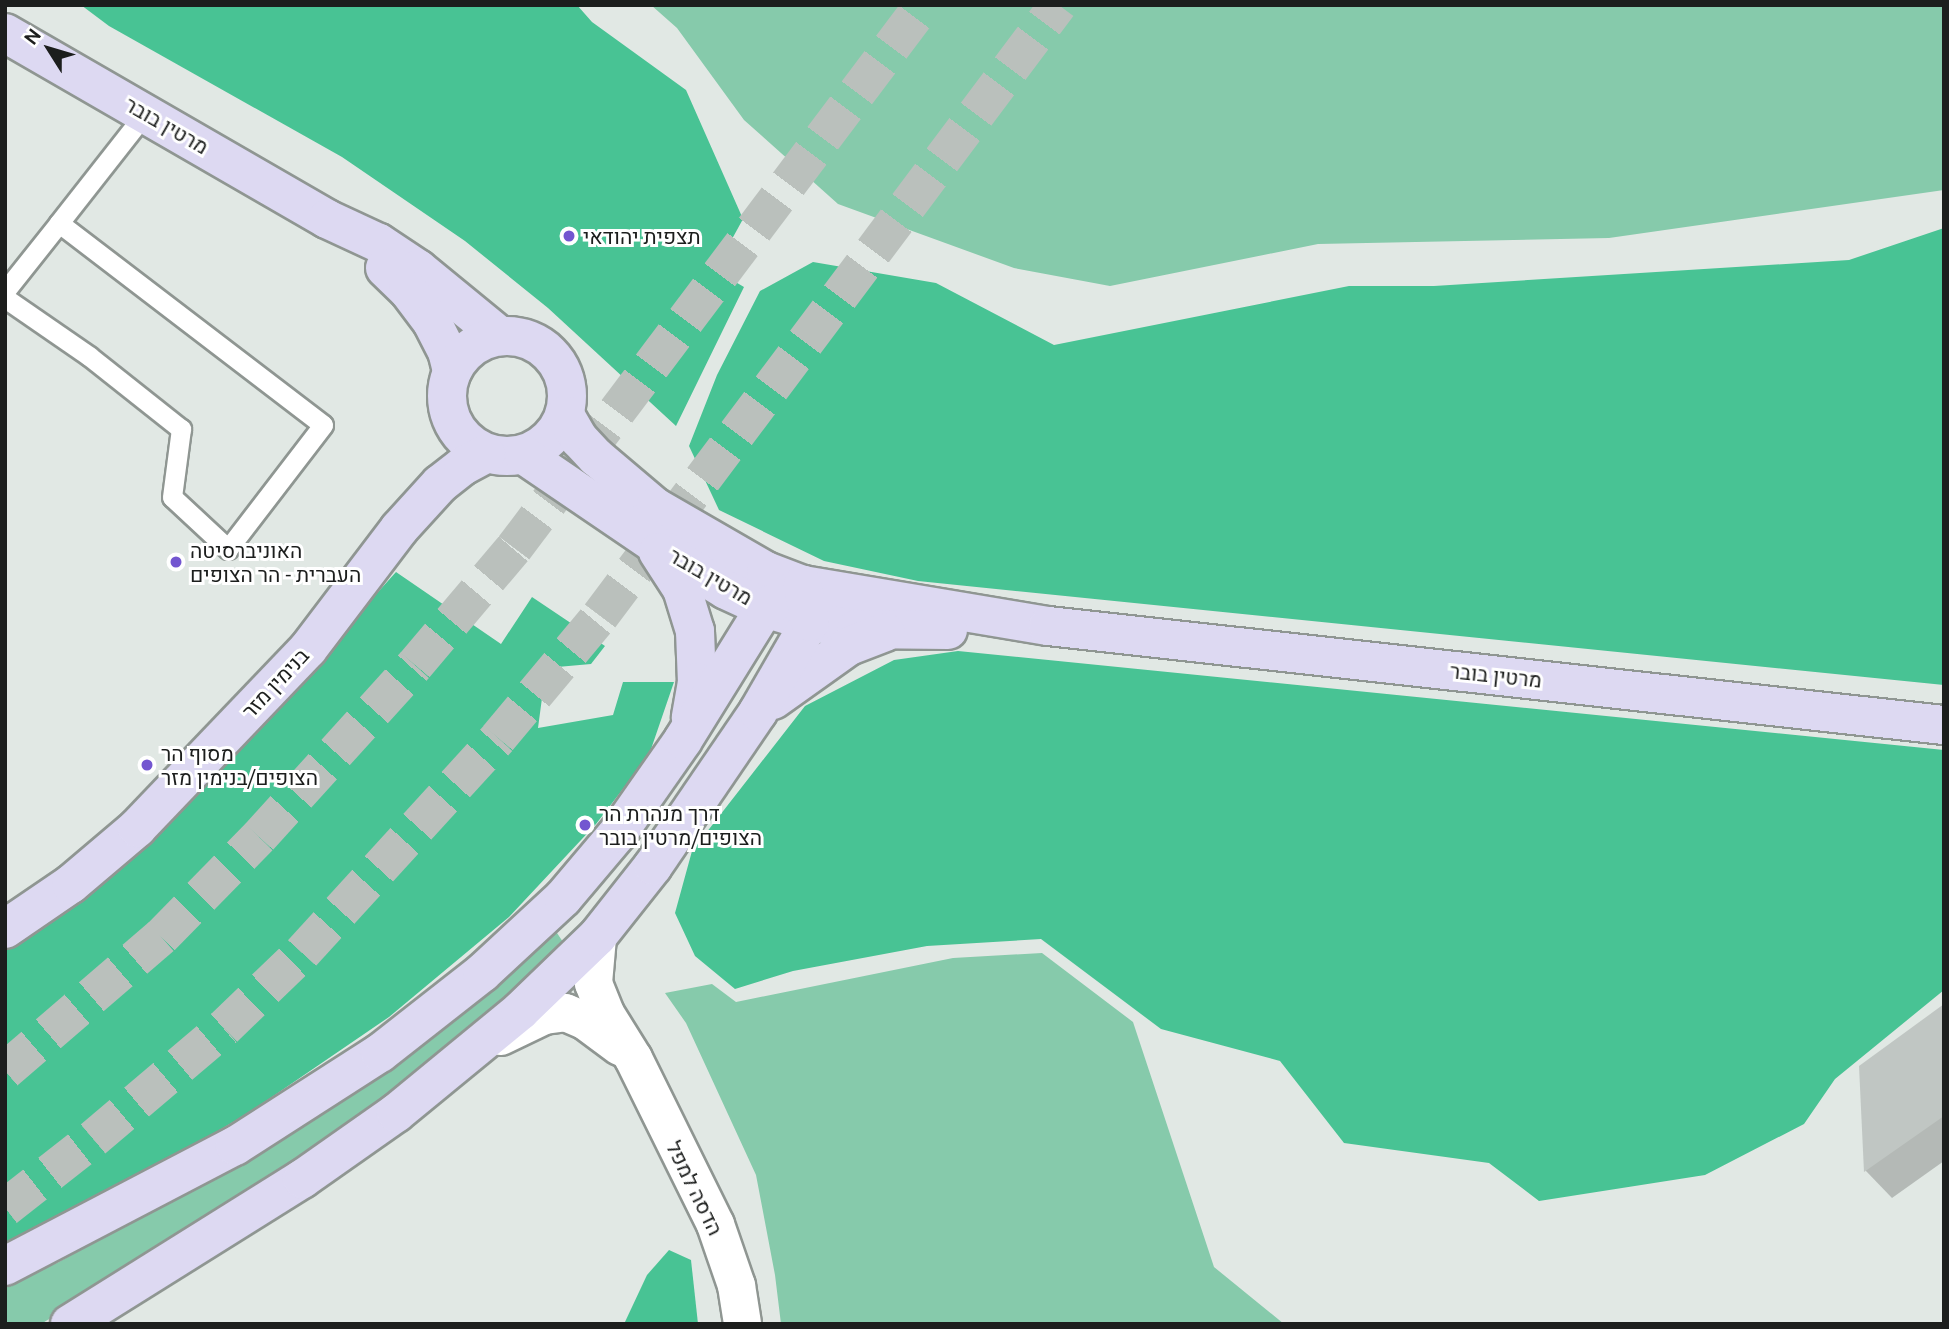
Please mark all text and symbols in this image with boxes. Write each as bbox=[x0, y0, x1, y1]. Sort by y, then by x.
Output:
north arrow bbox=[14, 14, 84, 84]
text: N bbox=[19, 24, 45, 49]
street label: מרטין בובר bbox=[121, 91, 213, 159]
place label: תצפית יהודאי bbox=[583, 223, 701, 249]
marker: תצפית יהודאי bbox=[561, 228, 577, 244]
place label: האוניברסיטה העברית - הר הצופים bbox=[190, 537, 361, 587]
street label: מרטין בובר bbox=[665, 542, 757, 610]
marker: האוניברסיטה העברית - הר הצופים bbox=[168, 554, 184, 570]
street label: בנימין מזר bbox=[236, 643, 314, 723]
street label: מרטין בובר bbox=[1449, 658, 1543, 692]
place label: מסוף הר הצופים/בנימין מזר bbox=[161, 740, 318, 790]
marker: מסוף הר הצופים/בנימין מזר bbox=[139, 757, 155, 773]
place label: דרך מנהרת הר הצופים/מרטין בובר bbox=[599, 800, 762, 850]
marker: דרך מנהרת הר הצופים/מרטין בובר bbox=[577, 817, 593, 833]
street label: הדסה למפל bbox=[661, 1137, 729, 1239]

